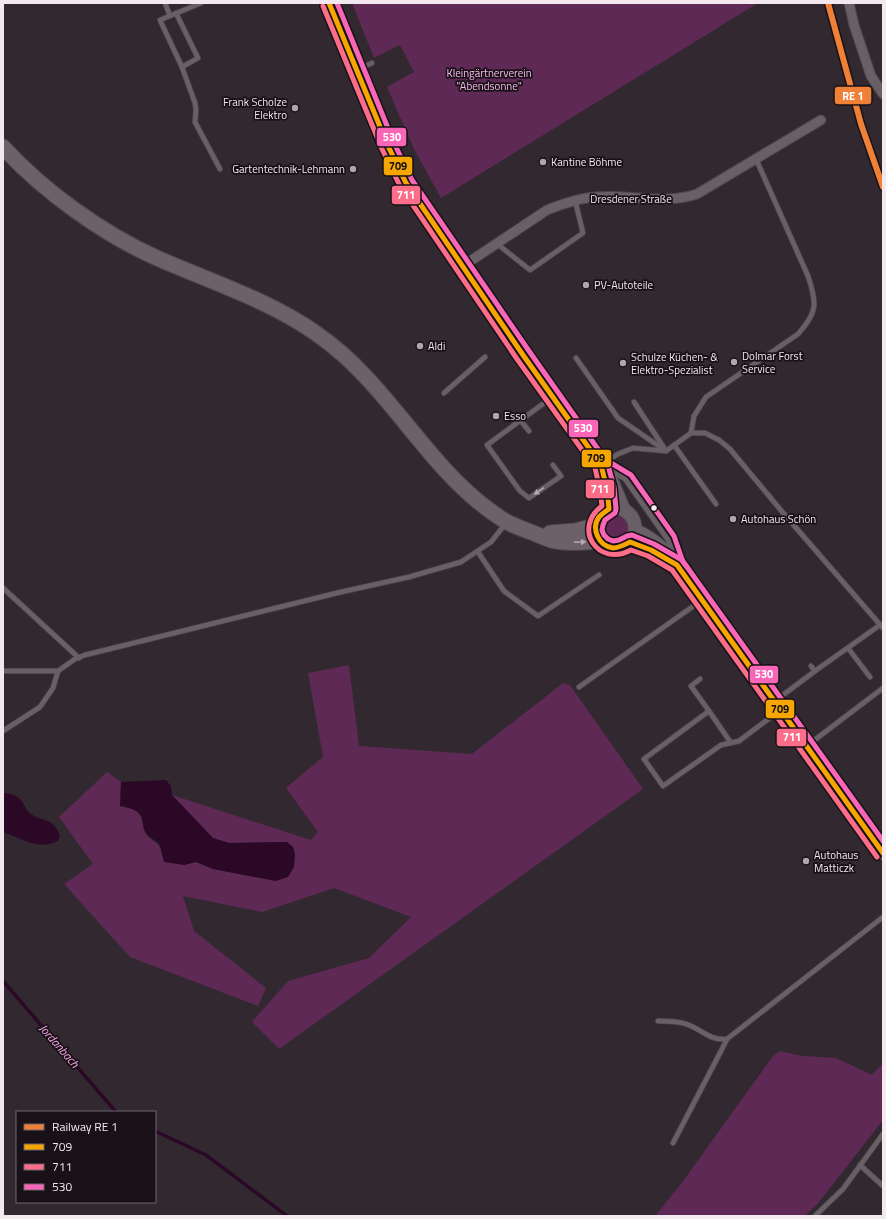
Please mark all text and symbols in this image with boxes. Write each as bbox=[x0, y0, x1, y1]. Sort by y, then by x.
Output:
park label: Kleingärtnerverein "Abendsonne" bbox=[446, 65, 532, 94]
line badge: RE 1 bbox=[834, 86, 872, 105]
text: RE 1 bbox=[842, 88, 864, 104]
place label: Frank Scholze Elektro bbox=[223, 94, 287, 123]
marker: Frank Scholze Elektro bbox=[290, 103, 300, 113]
line badge: 530 bbox=[376, 127, 407, 147]
text: 530 bbox=[383, 129, 401, 145]
place label: Kantine Böhme bbox=[551, 154, 622, 170]
line badge: 709 bbox=[383, 156, 413, 176]
marker: Kantine Böhme bbox=[538, 157, 548, 167]
text: 709 bbox=[389, 158, 407, 174]
place label: Gartentechnik-Lehmann bbox=[232, 161, 345, 177]
marker: Gartentechnik-Lehmann bbox=[348, 164, 358, 174]
line badge: 711 bbox=[391, 185, 421, 205]
text: 711 bbox=[397, 187, 415, 203]
street label: Dresdener Straße bbox=[590, 191, 672, 207]
place label: PV-Autoteile bbox=[594, 277, 654, 293]
marker: PV-Autoteile bbox=[581, 280, 591, 290]
place label: Aldi bbox=[428, 338, 445, 354]
marker: Aldi bbox=[415, 341, 425, 351]
place label: Dolmar Forst Service bbox=[742, 348, 803, 377]
place label: Schulze Küchen- & Elektro-Spezialist bbox=[631, 349, 718, 378]
marker: Dolmar Forst Service bbox=[729, 357, 739, 367]
marker: Schulze Küchen- & Elektro-Spezialist bbox=[618, 358, 628, 368]
place label: Esso bbox=[504, 408, 526, 424]
marker: Esso bbox=[491, 411, 501, 421]
line badge: 530 bbox=[568, 419, 599, 438]
text: 530 bbox=[574, 420, 592, 436]
line badge: 709 bbox=[581, 449, 612, 468]
text: 709 bbox=[587, 450, 605, 466]
line badge: 711 bbox=[585, 479, 615, 499]
text: 711 bbox=[591, 481, 609, 497]
one-way arrow bbox=[534, 487, 545, 495]
unlabelled marker bbox=[649, 503, 659, 513]
place label: Autohaus Schön bbox=[741, 511, 816, 527]
marker: Autohaus Schön bbox=[728, 514, 738, 524]
one-way arrow bbox=[574, 539, 587, 545]
line badge: 530 bbox=[749, 665, 779, 684]
text: 530 bbox=[755, 666, 773, 682]
line badge: 709 bbox=[765, 699, 795, 719]
text: 709 bbox=[771, 701, 789, 717]
line badge: 711 bbox=[776, 728, 807, 747]
text: 711 bbox=[783, 729, 801, 745]
place label: Autohaus Matticzk bbox=[814, 847, 858, 876]
marker: Autohaus Matticzk bbox=[801, 856, 811, 866]
water label: Jordanbach bbox=[35, 1019, 85, 1073]
legend bbox=[16, 1111, 156, 1203]
text: Railway RE 1 bbox=[52, 1117, 118, 1136]
text: 709 bbox=[52, 1137, 72, 1156]
text: 711 bbox=[52, 1157, 72, 1176]
text: 530 bbox=[52, 1177, 72, 1196]

